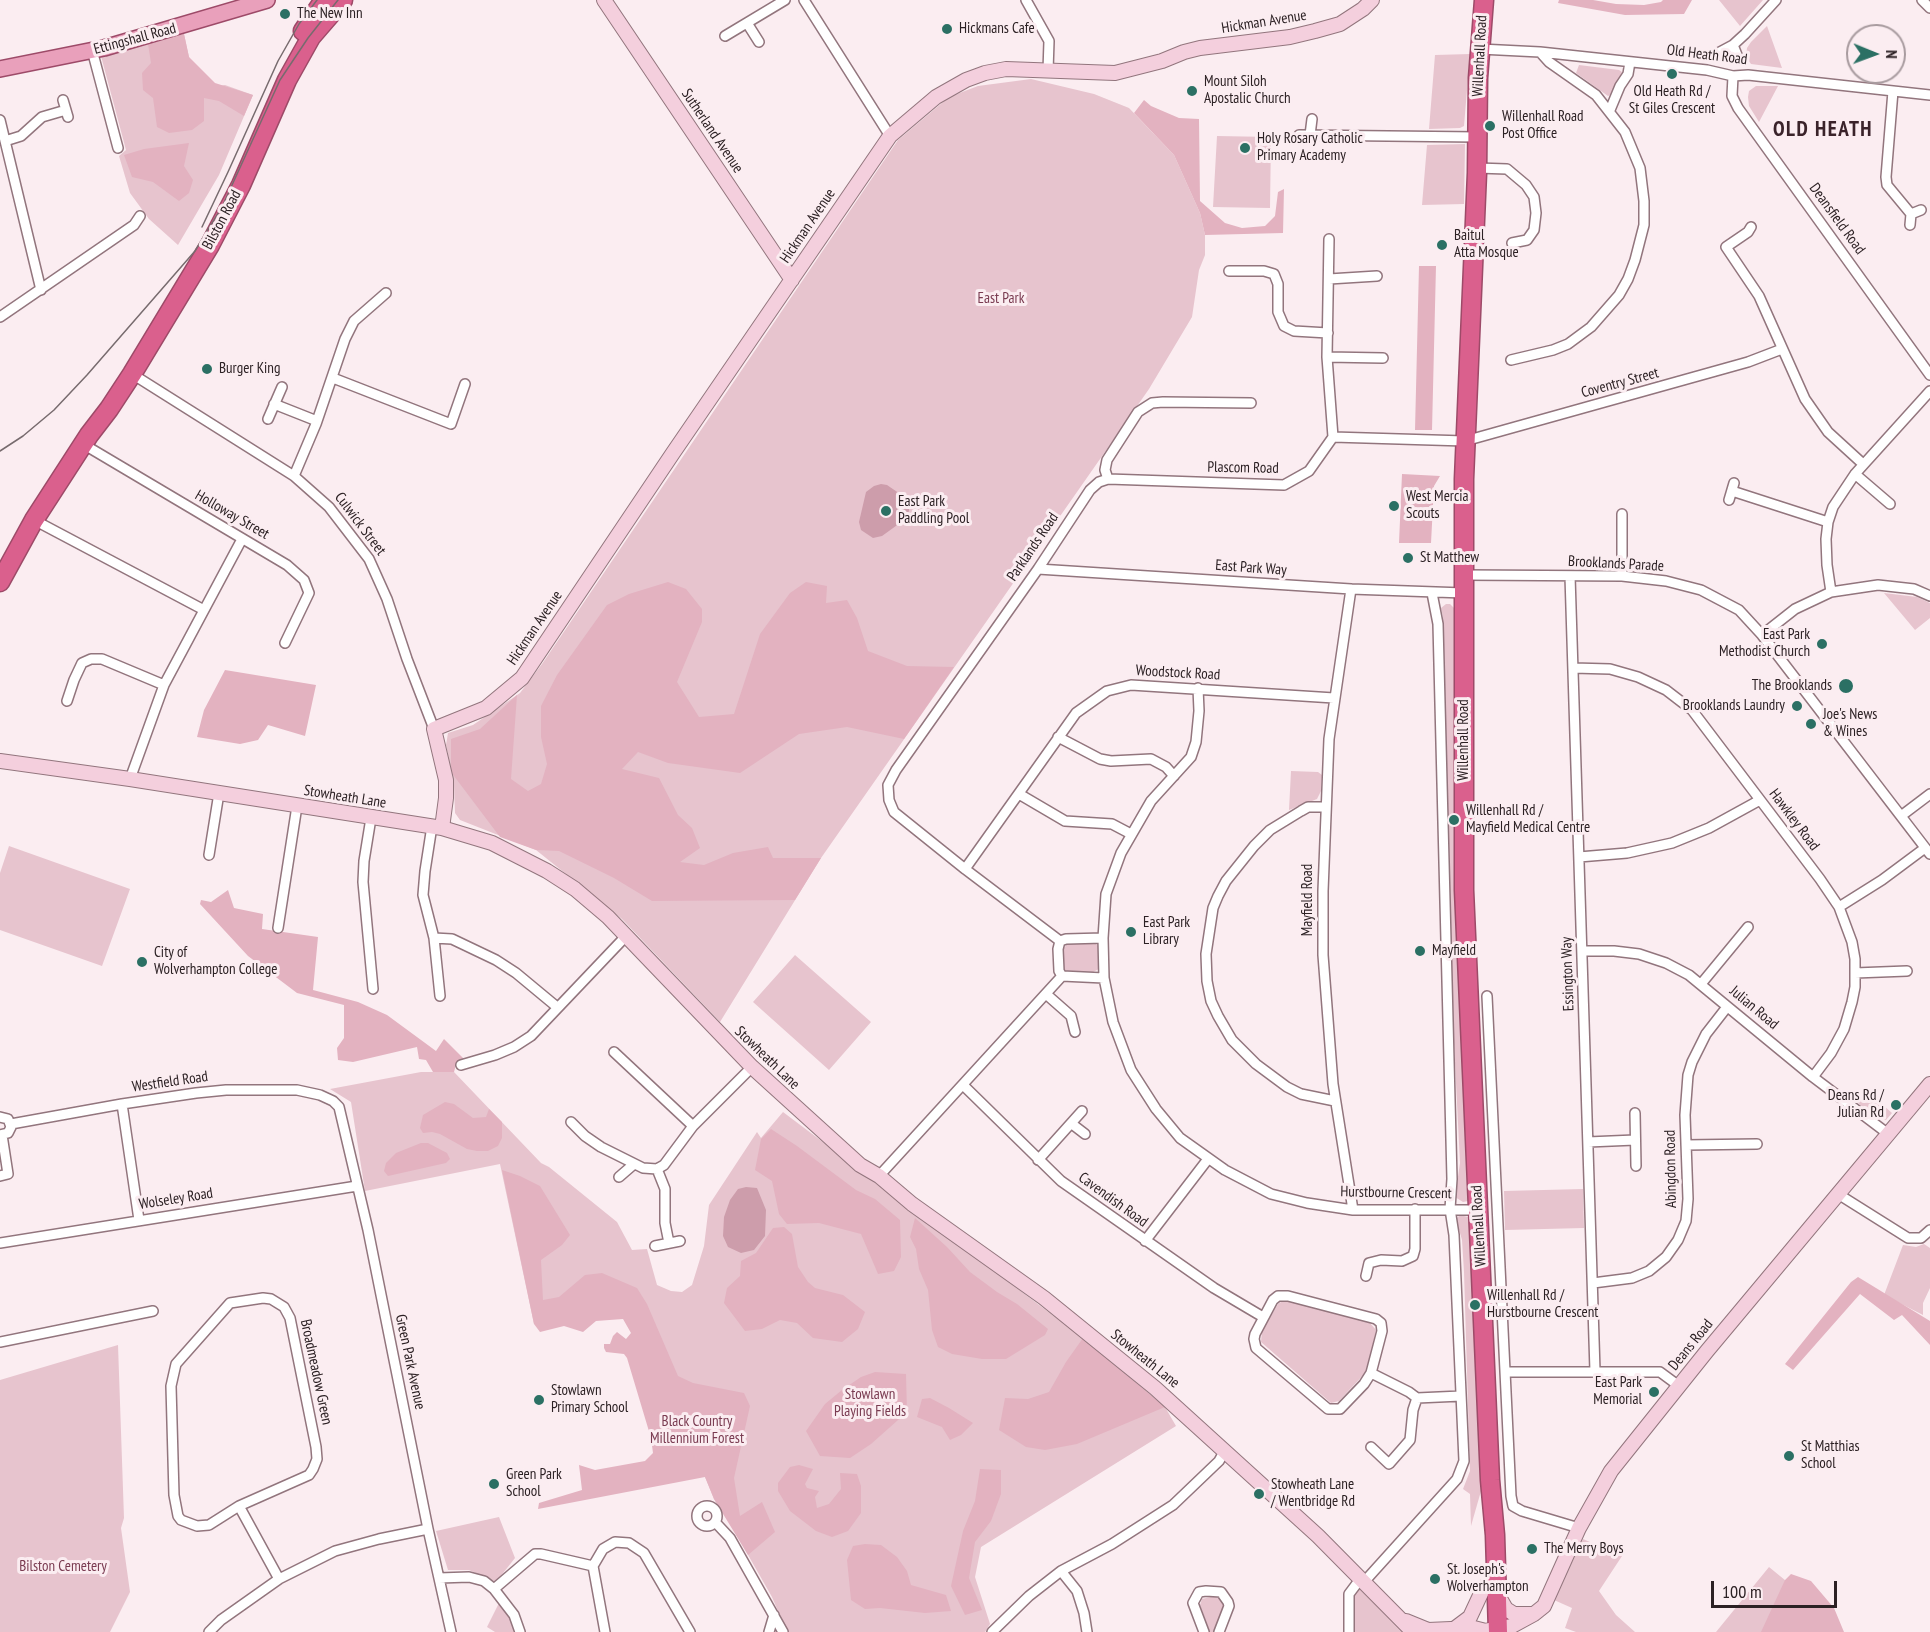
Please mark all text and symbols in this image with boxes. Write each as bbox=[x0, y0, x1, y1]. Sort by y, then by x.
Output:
place label: The New Inn bbox=[297, 5, 363, 23]
street label: Hickman Avenue bbox=[1220, 6, 1308, 38]
marker: The New Inn bbox=[278, 7, 292, 21]
street label: Willenhall Road bbox=[1469, 15, 1491, 97]
street label: Ettingshall Road bbox=[92, 19, 178, 59]
place label: Hickmans Cafe bbox=[959, 20, 1035, 38]
marker: Hickmans Cafe bbox=[940, 22, 954, 36]
north arrow bbox=[1846, 24, 1906, 84]
street label: Old Heath Road bbox=[1666, 41, 1748, 69]
text: N bbox=[1882, 50, 1902, 59]
marker: Old Heath Rd / St Giles Crescent bbox=[1665, 67, 1679, 81]
place label: Mount Siloh Apostalic Church bbox=[1204, 73, 1291, 108]
place label: Old Heath Rd / St Giles Crescent bbox=[1629, 83, 1715, 118]
marker: Mount Siloh Apostalic Church bbox=[1185, 84, 1199, 98]
street label: Sutherland Avenue bbox=[677, 85, 747, 177]
place label: Willenhall Road Post Office bbox=[1502, 108, 1583, 143]
district label: OLD HEATH bbox=[1773, 117, 1873, 143]
marker: Willenhall Road Post Office bbox=[1483, 119, 1497, 133]
place label: Holy Rosary Catholic Primary Academy bbox=[1257, 130, 1363, 165]
marker: Holy Rosary Catholic Primary Academy bbox=[1238, 141, 1252, 155]
street label: Deansfield Road bbox=[1805, 180, 1869, 258]
street label: Hickman Avenue bbox=[777, 185, 839, 267]
street label: Bilston Road bbox=[199, 187, 245, 253]
place label: Baitul Atta Mosque bbox=[1454, 227, 1519, 262]
marker: Baitul Atta Mosque bbox=[1435, 238, 1449, 252]
park label: East Park bbox=[977, 290, 1025, 308]
place label: Burger King bbox=[219, 360, 280, 378]
marker: Burger King bbox=[200, 362, 214, 376]
street label: Coventry Street bbox=[1579, 364, 1661, 402]
street label: Plascom Road bbox=[1207, 458, 1279, 478]
street label: Holloway Street bbox=[192, 487, 272, 543]
place label: West Mercia Scouts bbox=[1406, 488, 1469, 523]
street label: Culwick Street bbox=[330, 489, 390, 559]
place label: East Park Paddling Pool bbox=[898, 493, 969, 528]
marker: West Mercia Scouts bbox=[1387, 499, 1401, 513]
marker: East Park Paddling Pool bbox=[879, 504, 893, 518]
street label: Parklands Road bbox=[1004, 509, 1062, 585]
place label: St Matthew bbox=[1420, 549, 1479, 567]
marker: St Matthew bbox=[1401, 551, 1415, 565]
street label: Brooklands Parade bbox=[1568, 553, 1664, 575]
street label: East Park Way bbox=[1215, 557, 1287, 579]
street label: Hickman Avenue bbox=[504, 587, 566, 669]
place label: East Park Methodist Church bbox=[1719, 626, 1810, 661]
marker: East Park Methodist Church bbox=[1815, 637, 1829, 651]
street label: Woodstock Road bbox=[1135, 662, 1221, 684]
place label: The Brooklands bbox=[1752, 677, 1832, 695]
marker: The Brooklands bbox=[1837, 677, 1855, 695]
place label: Brooklands Laundry bbox=[1683, 697, 1785, 715]
street label: Willenhall Road bbox=[1455, 699, 1473, 781]
marker: Brooklands Laundry bbox=[1790, 699, 1804, 713]
place label: Joe's News & Wines bbox=[1823, 706, 1877, 741]
marker: Joe's News & Wines bbox=[1804, 717, 1818, 731]
street label: Stowheath Lane bbox=[303, 782, 387, 812]
street label: Hawkley Road bbox=[1765, 786, 1823, 854]
place label: Willenhall Rd / Mayfield Medical Centre bbox=[1466, 802, 1590, 837]
marker: Willenhall Rd / Mayfield Medical Centre bbox=[1447, 813, 1461, 827]
street label: Mayfield Road bbox=[1299, 864, 1317, 936]
place label: East Park Library bbox=[1143, 914, 1190, 949]
marker: East Park Library bbox=[1124, 925, 1138, 939]
street label: Essington Way bbox=[1558, 937, 1578, 1011]
place label: Mayfield bbox=[1432, 942, 1476, 960]
place label: City of Wolverhampton College bbox=[154, 944, 277, 979]
marker: Mayfield bbox=[1413, 944, 1427, 958]
marker: City of Wolverhampton College bbox=[135, 955, 149, 969]
street label: Julian Road bbox=[1726, 982, 1782, 1034]
street label: Stowheath Lane bbox=[731, 1023, 803, 1093]
street label: Westfield Road bbox=[131, 1068, 209, 1096]
place label: Deans Rd / Julian Rd bbox=[1828, 1087, 1884, 1122]
marker: Deans Rd / Julian Rd bbox=[1889, 1098, 1903, 1112]
street label: Abingdon Road bbox=[1661, 1130, 1681, 1208]
street label: Cavendish Road bbox=[1075, 1169, 1151, 1231]
street label: Hurstbourne Crescent bbox=[1340, 1183, 1452, 1203]
street label: Wolseley Road bbox=[138, 1184, 214, 1214]
street label: Willenhall Road bbox=[1468, 1185, 1490, 1267]
place label: Willenhall Rd / Hurstbourne Crescent bbox=[1487, 1287, 1598, 1322]
marker: Willenhall Rd / Hurstbourne Crescent bbox=[1468, 1298, 1482, 1312]
street label: Green Park Avenue bbox=[391, 1313, 429, 1411]
street label: Deans Road bbox=[1665, 1316, 1717, 1374]
street label: Broadmeadow Green bbox=[296, 1318, 336, 1426]
street label: Stowheath Lane bbox=[1107, 1326, 1183, 1392]
place label: East Park Memorial bbox=[1593, 1374, 1642, 1409]
place label: Stowlawn Primary School bbox=[551, 1382, 628, 1417]
marker: East Park Memorial bbox=[1647, 1385, 1661, 1399]
park label: Stowlawn Playing Fields bbox=[834, 1386, 906, 1421]
marker: Stowlawn Primary School bbox=[532, 1393, 546, 1407]
park label: Black Country Millennium Forest bbox=[650, 1413, 744, 1448]
place label: St Matthias School bbox=[1801, 1438, 1859, 1473]
marker: St Matthias School bbox=[1782, 1449, 1796, 1463]
place label: Green Park School bbox=[506, 1466, 562, 1501]
place label: Stowheath Lane / Wentbridge Rd bbox=[1271, 1476, 1355, 1511]
marker: Green Park School bbox=[487, 1477, 501, 1491]
marker: Stowheath Lane / Wentbridge Rd bbox=[1252, 1487, 1266, 1501]
place label: The Merry Boys bbox=[1544, 1540, 1624, 1558]
marker: The Merry Boys bbox=[1525, 1542, 1539, 1556]
park label: Bilston Cemetery bbox=[19, 1558, 107, 1576]
place label: St. Joseph's Wolverhampton bbox=[1447, 1561, 1529, 1596]
scale bar bbox=[1714, 1569, 1840, 1607]
marker: St. Joseph's Wolverhampton bbox=[1428, 1572, 1442, 1586]
text: 100 m bbox=[1722, 1580, 1762, 1603]

